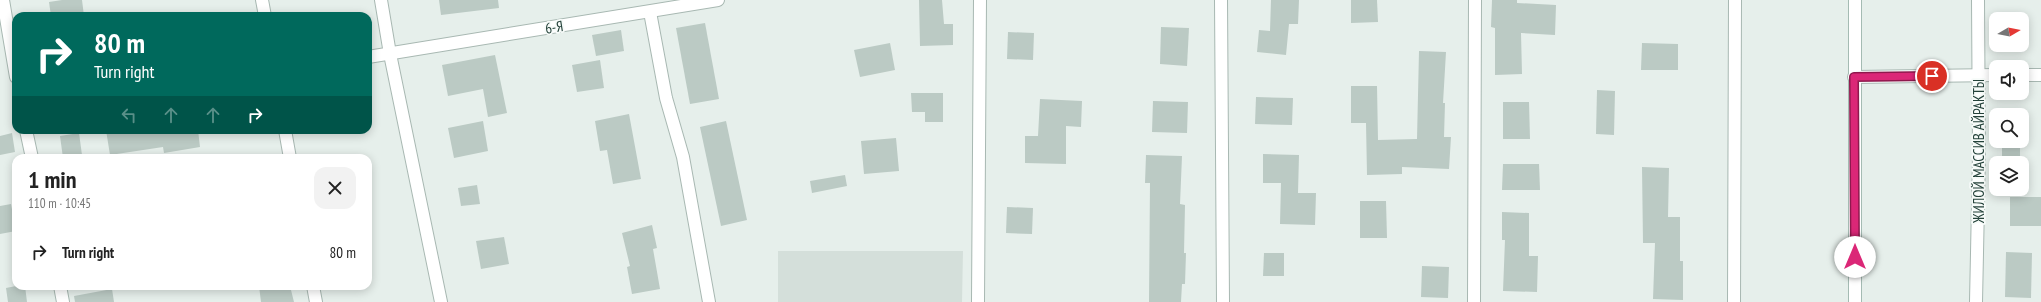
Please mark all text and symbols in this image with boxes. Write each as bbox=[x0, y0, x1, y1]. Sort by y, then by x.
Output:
north arrow bbox=[1989, 12, 2029, 52]
map controls bbox=[1989, 12, 2029, 196]
street label: 6-Я bbox=[544, 16, 564, 38]
text: 80 m bbox=[94, 24, 145, 61]
icon: right bbox=[28, 28, 80, 80]
pin bbox=[1915, 59, 1949, 93]
text: Turn right bbox=[94, 60, 154, 83]
button: sound bbox=[1989, 60, 2029, 100]
icon: arrive bbox=[1921, 65, 1943, 87]
street label: ЖИЛОЙ МАССИВ АЙРАКТЫ bbox=[1969, 79, 1988, 224]
icon: left bbox=[118, 104, 140, 126]
icon: ahead bbox=[160, 104, 182, 126]
icon: ahead bbox=[202, 104, 224, 126]
icon: right bbox=[244, 104, 266, 126]
button: search bbox=[1989, 108, 2029, 148]
button: layers bbox=[1989, 156, 2029, 196]
text: 1 min bbox=[28, 164, 76, 195]
button: close bbox=[314, 167, 356, 209]
text: 110 m · 10:45 bbox=[28, 195, 91, 212]
position arrow bbox=[1834, 236, 1876, 278]
icon: right bbox=[28, 241, 50, 263]
text: Turn right bbox=[62, 243, 114, 262]
text: 80 m bbox=[330, 243, 356, 262]

